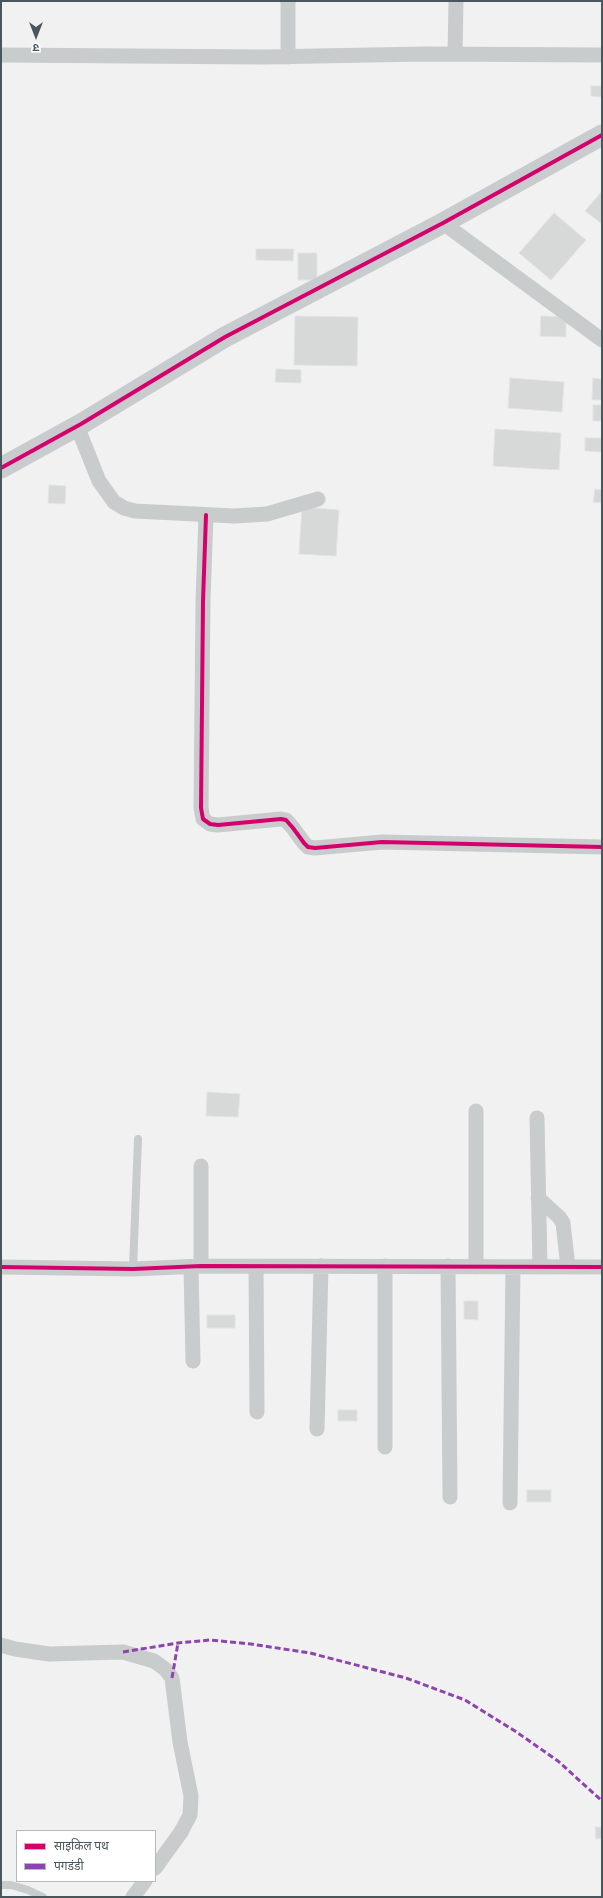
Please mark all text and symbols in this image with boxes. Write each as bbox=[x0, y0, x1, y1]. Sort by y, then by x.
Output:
north arrow bbox=[16, 16, 56, 56]
text: उ bbox=[33, 42, 39, 55]
legend bbox=[16, 1830, 156, 1882]
text: साइकिल पथ bbox=[54, 1838, 109, 1852]
text: पगडंडी bbox=[54, 1858, 84, 1872]

